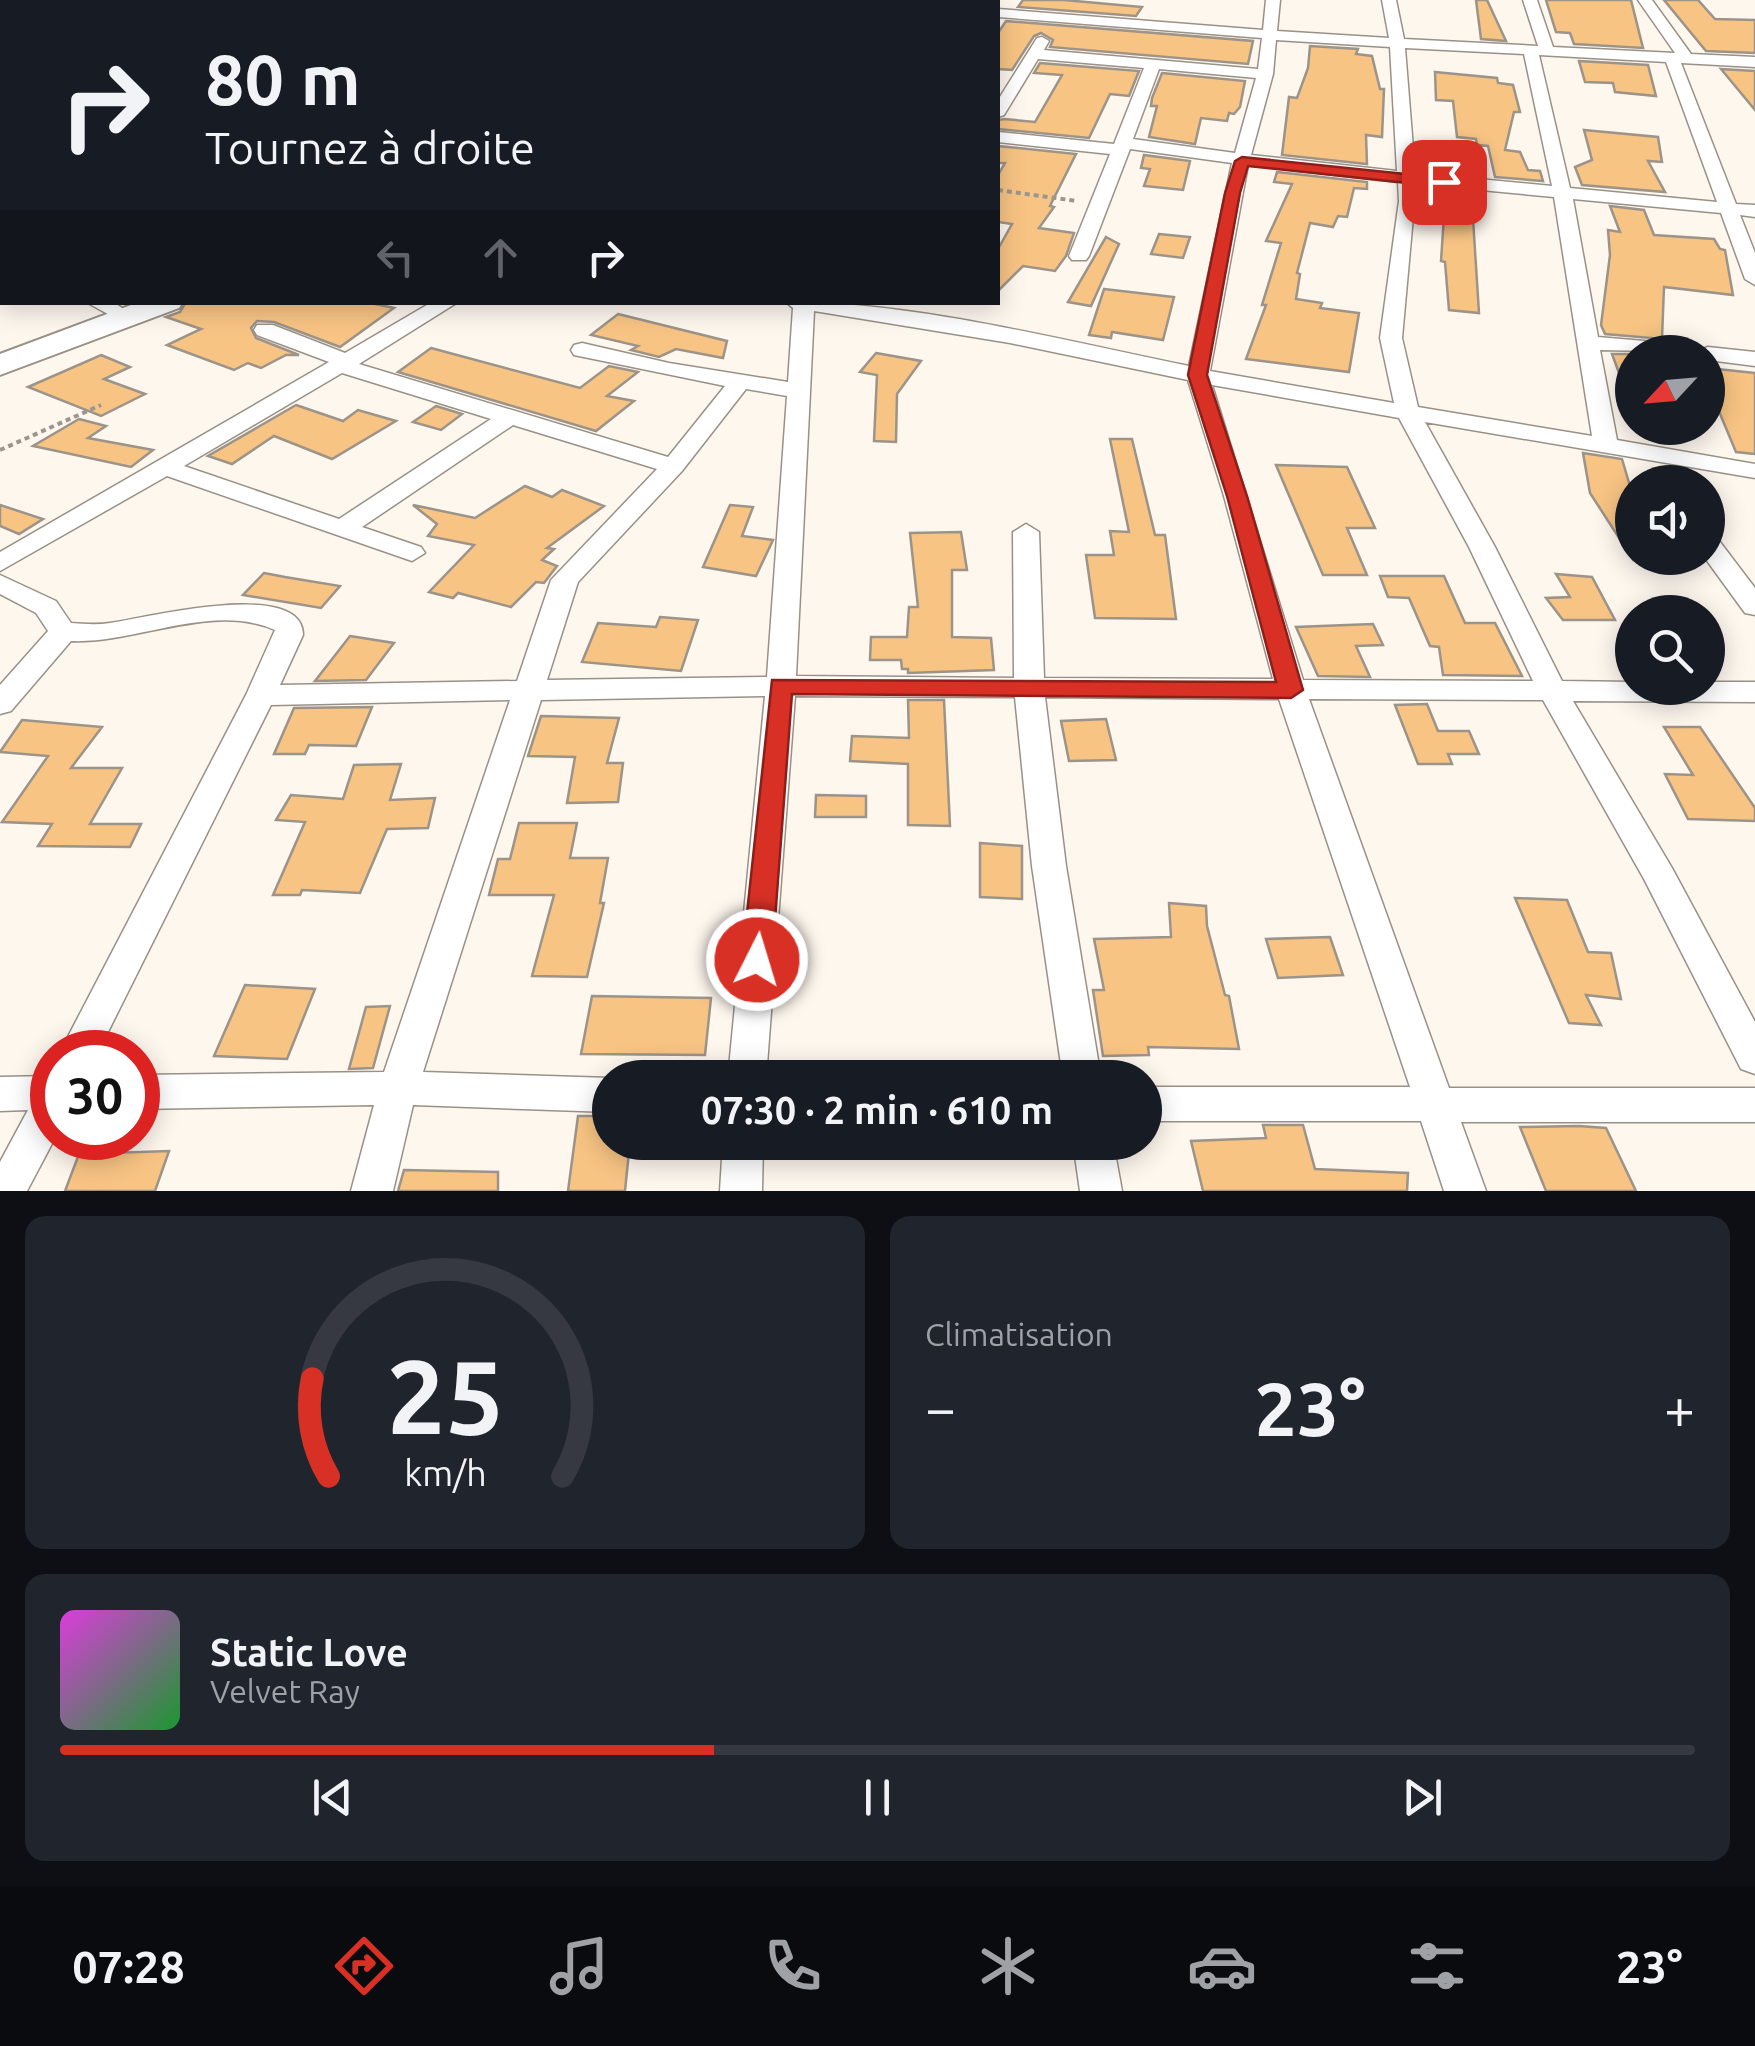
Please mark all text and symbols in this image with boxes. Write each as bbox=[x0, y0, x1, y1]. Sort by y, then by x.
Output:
icon: right bbox=[40, 40, 170, 170]
text: 80 m bbox=[205, 40, 361, 118]
text: Tournez à droite bbox=[205, 122, 535, 173]
pin bbox=[1402, 140, 1487, 225]
icon: arrive bbox=[1417, 155, 1472, 210]
icon: left bbox=[368, 230, 423, 285]
icon: ahead bbox=[473, 230, 528, 285]
icon: right bbox=[578, 230, 633, 285]
north arrow bbox=[1615, 335, 1725, 445]
map controls bbox=[1615, 335, 1725, 705]
button: sound bbox=[1615, 465, 1725, 575]
button: search bbox=[1615, 595, 1725, 705]
position arrow bbox=[705, 908, 809, 1012]
speed limit sign: 30 bbox=[30, 1030, 160, 1160]
text: 07:30 · 2 min · 610 m bbox=[701, 1089, 1053, 1131]
text: Climatisation bbox=[925, 1316, 1113, 1352]
text: 25 bbox=[386, 1337, 504, 1454]
text: 23° bbox=[1254, 1366, 1366, 1450]
text: − bbox=[925, 1377, 956, 1438]
text: + bbox=[1664, 1377, 1695, 1438]
text: km/h bbox=[404, 1453, 486, 1493]
text: Static Love bbox=[210, 1631, 408, 1673]
text: Velvet Ray bbox=[210, 1673, 360, 1709]
icon: previous bbox=[305, 1770, 360, 1825]
icon: pause bbox=[850, 1770, 905, 1825]
icon: next bbox=[1395, 1770, 1450, 1825]
icon: directions bbox=[329, 1931, 399, 2001]
icon: music bbox=[544, 1931, 614, 2001]
icon: phone bbox=[758, 1931, 828, 2001]
icon: climate bbox=[973, 1931, 1043, 2001]
icon: car bbox=[1187, 1931, 1257, 2001]
icon: filters bbox=[1402, 1931, 1472, 2001]
text: 07:28 bbox=[72, 1941, 185, 1992]
text: 23° bbox=[1616, 1941, 1683, 1992]

